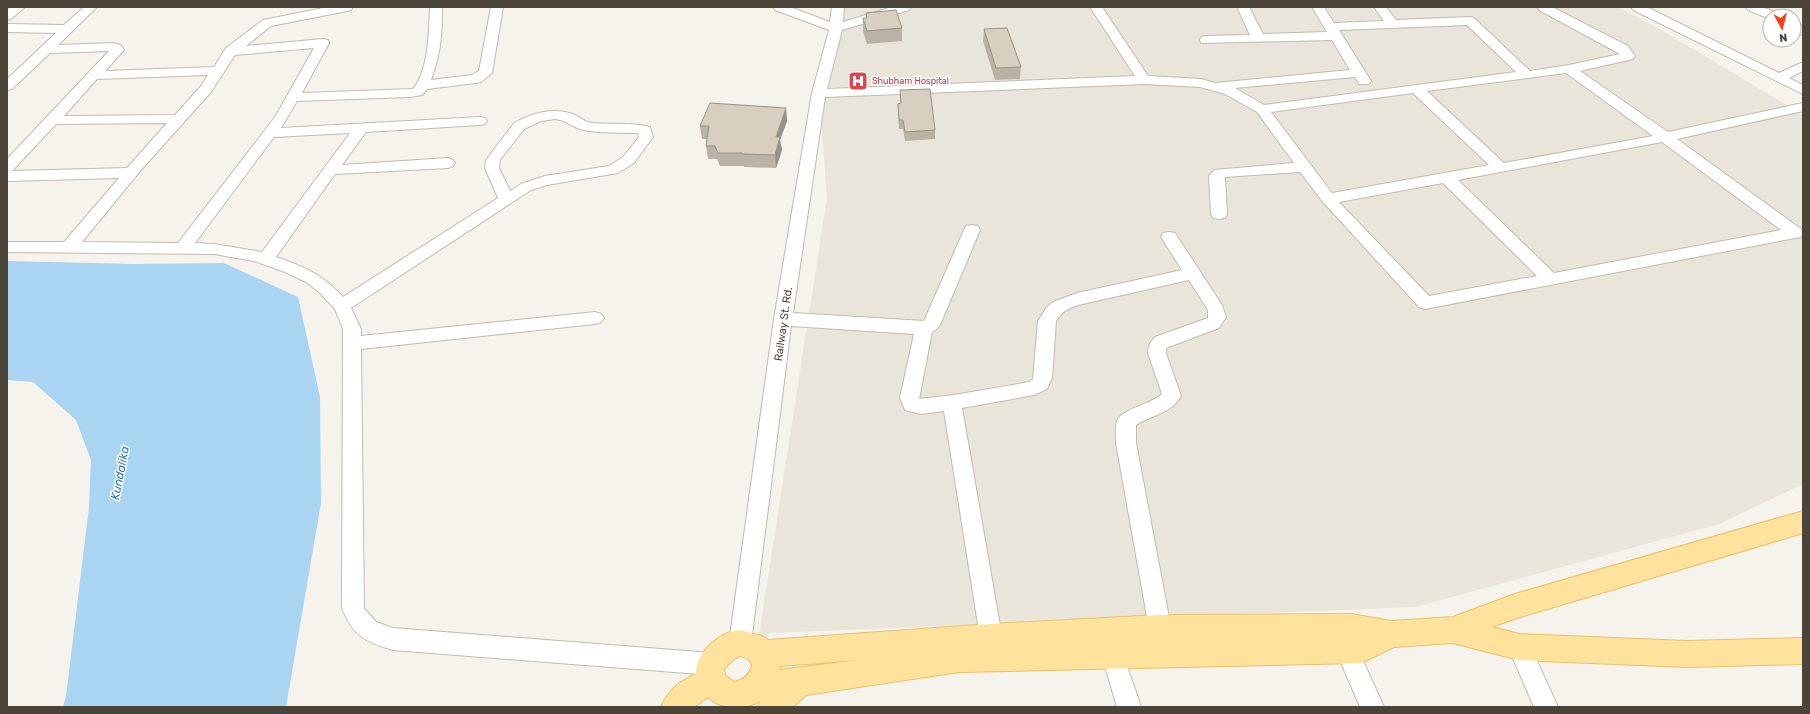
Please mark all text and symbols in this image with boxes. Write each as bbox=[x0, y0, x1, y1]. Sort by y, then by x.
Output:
north arrow bbox=[1762, 8, 1802, 48]
text: N bbox=[1778, 30, 1788, 44]
hospital icon: Shubham Hospital bbox=[847, 70, 869, 92]
place label: Shubham Hospital bbox=[872, 76, 949, 86]
street label: Railway St. Rd. bbox=[772, 286, 795, 362]
water label: Kundalika bbox=[108, 445, 132, 501]

